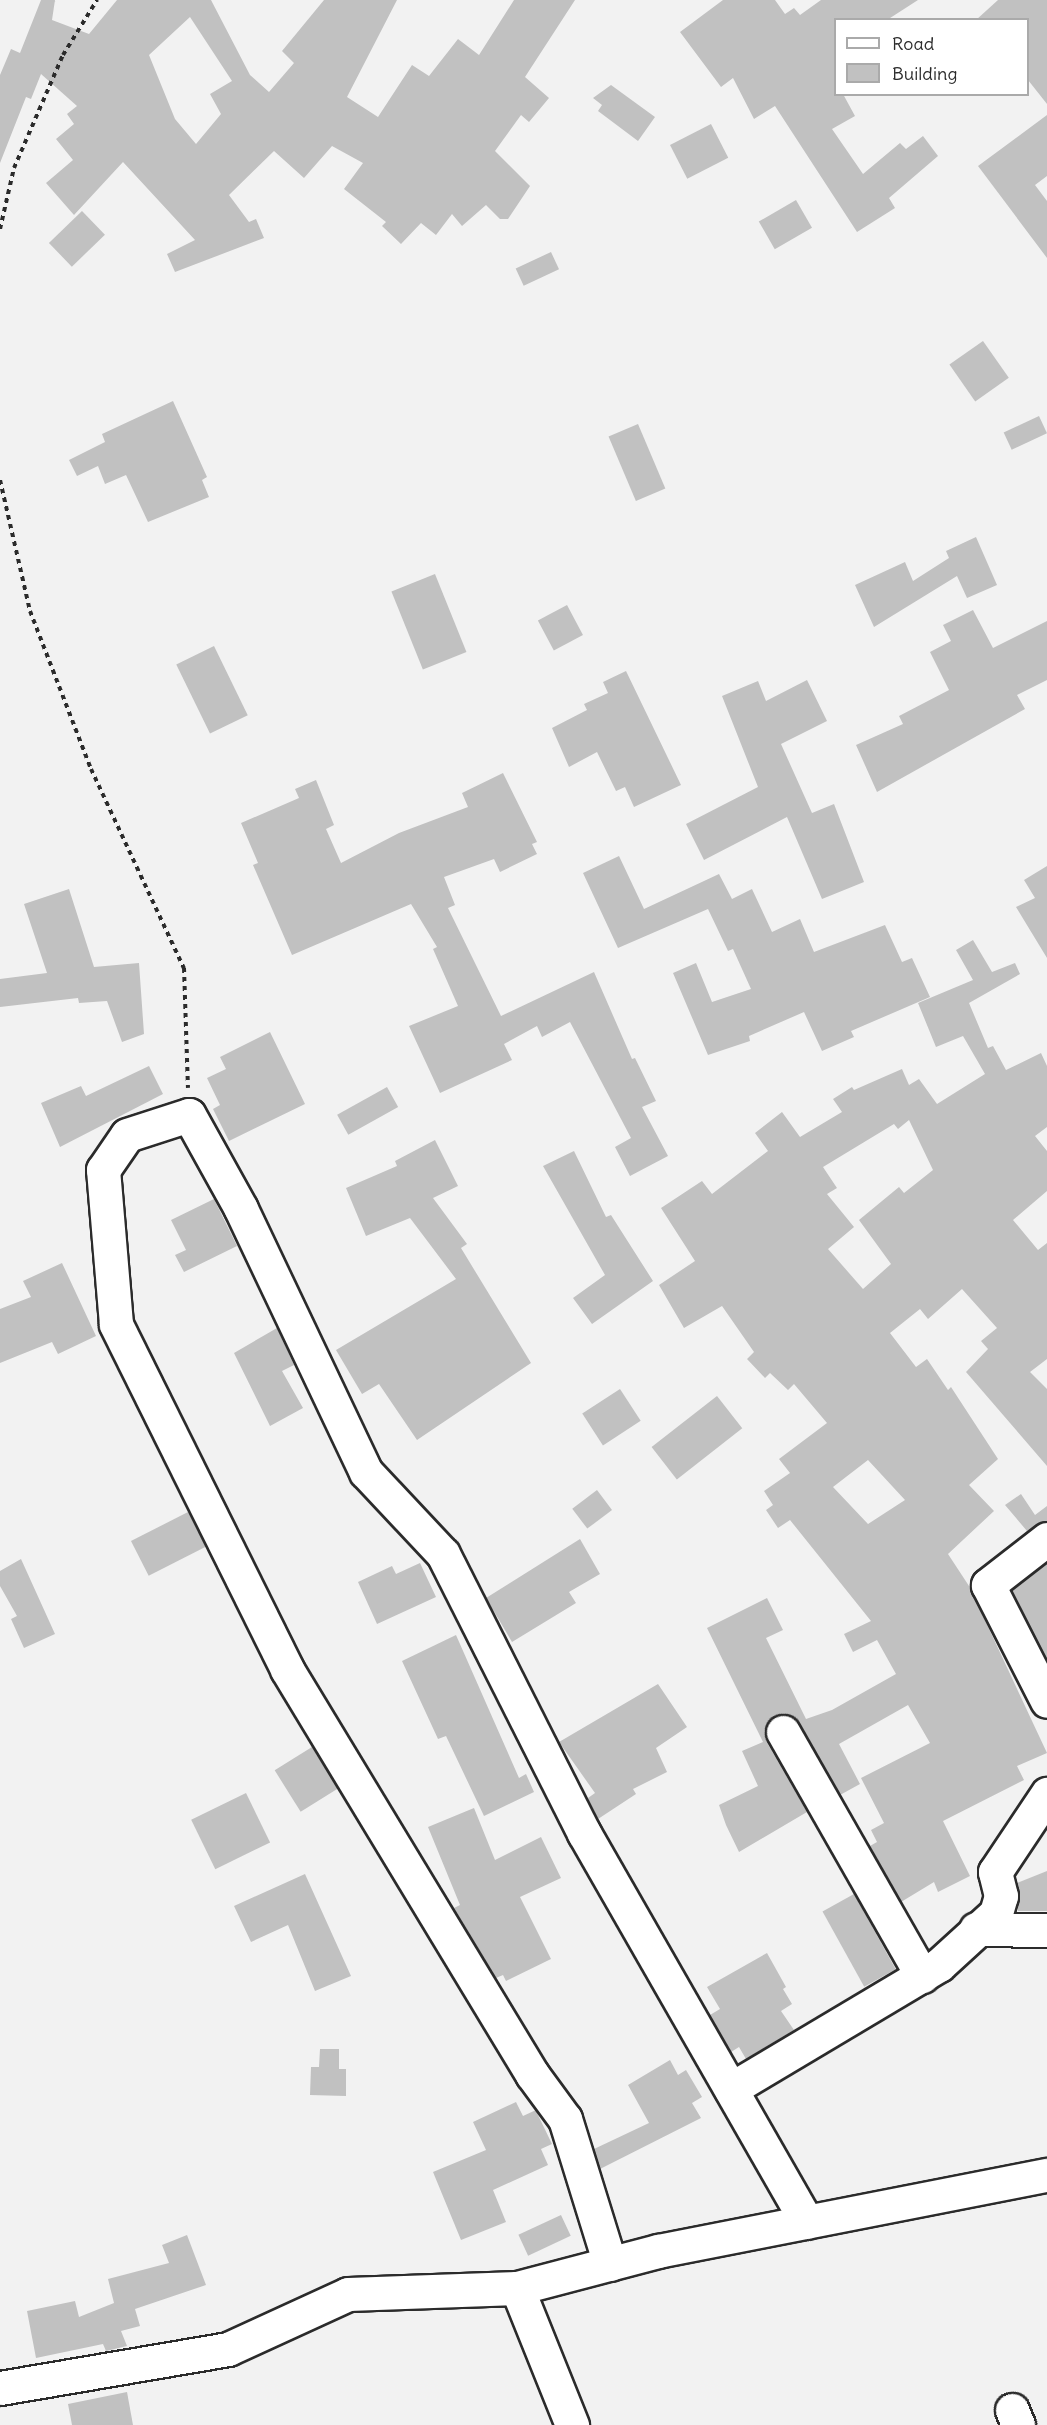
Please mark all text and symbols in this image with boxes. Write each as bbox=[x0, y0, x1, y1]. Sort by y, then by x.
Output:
legend bbox=[834, 18, 1029, 96]
text: Road bbox=[892, 32, 934, 55]
text: Building bbox=[892, 62, 957, 85]

